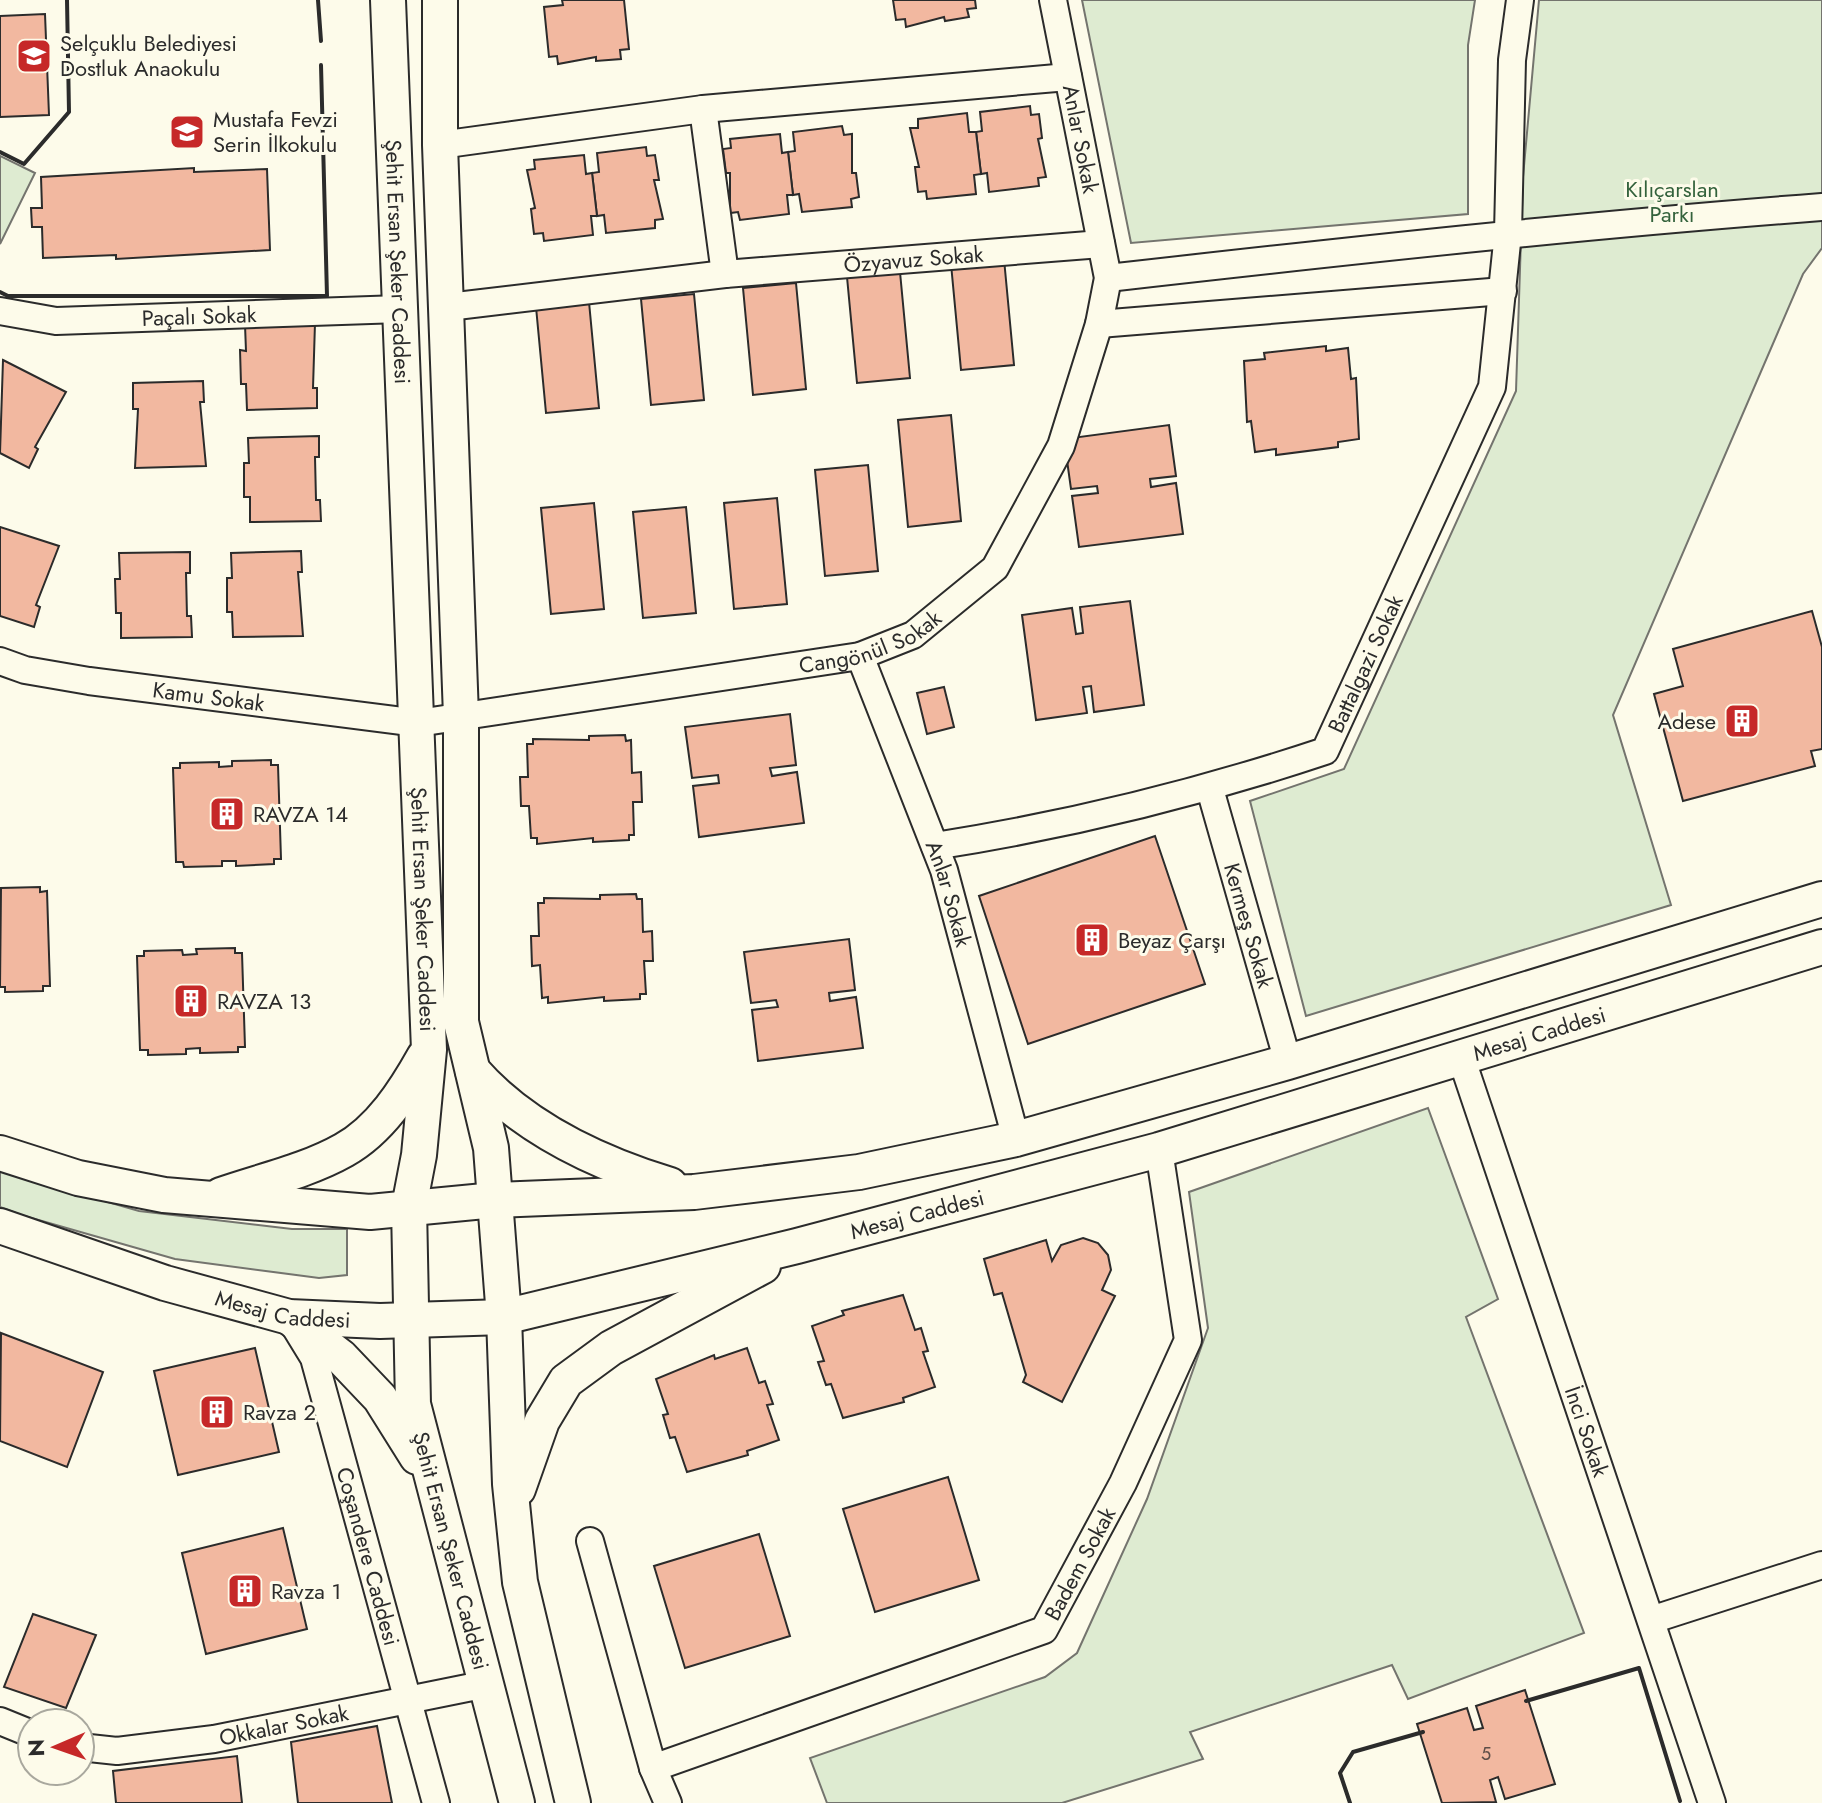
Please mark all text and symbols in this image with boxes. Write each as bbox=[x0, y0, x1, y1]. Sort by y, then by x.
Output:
place label: Selçuklu Belediyesi Dostluk Anaokulu bbox=[60, 27, 237, 84]
school or university icon: Selçuklu Belediyesi Dostluk Anaokulu bbox=[15, 37, 53, 75]
street label: Anlar Sokak bbox=[1055, 82, 1107, 196]
place label: Mustafa Fevzi Serin İlkokulu bbox=[213, 103, 338, 160]
school or university icon: Mustafa Fevzi Serin İlkokulu bbox=[168, 113, 206, 151]
street label: Şehit Ersan Şeker Caddesi bbox=[377, 139, 419, 385]
park label: Kılıçarslan Parkı bbox=[1625, 173, 1719, 230]
street label: Özyavuz Sokak bbox=[842, 237, 985, 280]
street label: Paçalı Sokak bbox=[141, 298, 257, 334]
street label: Battalgazi Sokak bbox=[1320, 589, 1411, 738]
street label: Cangönül Sokak bbox=[797, 602, 948, 681]
street label: Kamu Sokak bbox=[151, 673, 267, 719]
building icon: Adese bbox=[1723, 702, 1761, 740]
place label: Adese bbox=[1657, 705, 1716, 737]
street label: Şehit Ersan Şeker Caddesi bbox=[403, 786, 444, 1032]
building icon: RAVZA 14 bbox=[208, 795, 246, 833]
place label: RAVZA 14 bbox=[253, 798, 348, 830]
street label: Anlar Sokak bbox=[918, 835, 980, 951]
street label: Kermeş Sokak bbox=[1216, 859, 1282, 992]
building icon: Beyaz Çarşı bbox=[1073, 921, 1111, 959]
place label: Beyaz Çarşı bbox=[1118, 924, 1226, 956]
building icon: RAVZA 13 bbox=[172, 982, 210, 1020]
place label: RAVZA 13 bbox=[217, 985, 311, 1017]
street label: Mesaj Caddesi bbox=[1469, 998, 1610, 1069]
street label: Mesaj Caddesi bbox=[847, 1181, 988, 1247]
street label: Mesaj Caddesi bbox=[212, 1282, 351, 1336]
street label: İnci Sokak bbox=[1557, 1382, 1617, 1481]
building icon: Ravza 2 bbox=[198, 1393, 236, 1431]
place label: Ravza 2 bbox=[243, 1396, 316, 1428]
street label: Şehit Ersan Şeker Caddesi bbox=[405, 1428, 498, 1673]
street label: Coşandere Caddesi bbox=[329, 1463, 408, 1649]
street label: Badem Sokak bbox=[1036, 1501, 1123, 1626]
building icon: Ravza 1 bbox=[226, 1572, 264, 1610]
place label: Ravza 1 bbox=[271, 1575, 341, 1607]
street label: Okkalar Sokak bbox=[216, 1696, 351, 1754]
north arrow bbox=[16, 1707, 96, 1787]
text: N bbox=[20, 1738, 52, 1757]
house number: 5 bbox=[1481, 1741, 1491, 1767]

